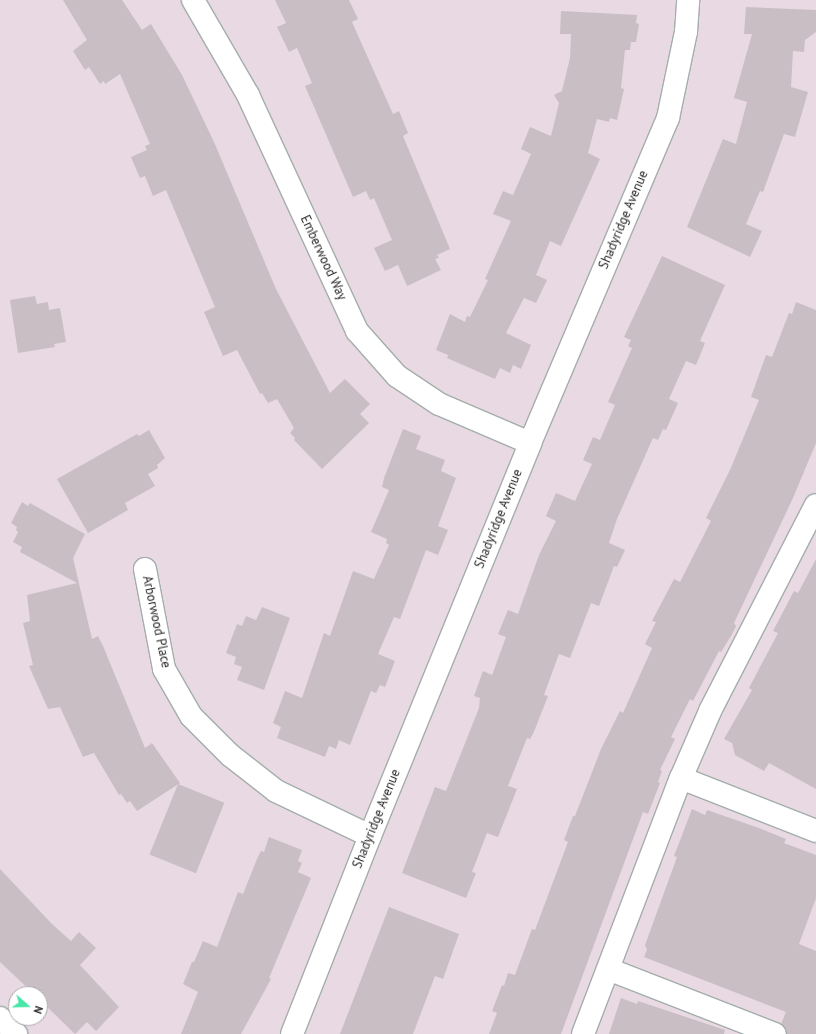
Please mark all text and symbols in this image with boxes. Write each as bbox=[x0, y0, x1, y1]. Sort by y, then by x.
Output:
street label: Shadyridge Avenue bbox=[596, 168, 652, 272]
street label: Emberwood Way bbox=[296, 213, 350, 303]
street label: Shadyridge Avenue bbox=[472, 467, 526, 571]
street label: Arborwood Place bbox=[139, 574, 173, 670]
street label: Shadyridge Avenue bbox=[350, 767, 404, 871]
north arrow bbox=[8, 986, 48, 1026]
text: N bbox=[31, 1004, 46, 1016]

